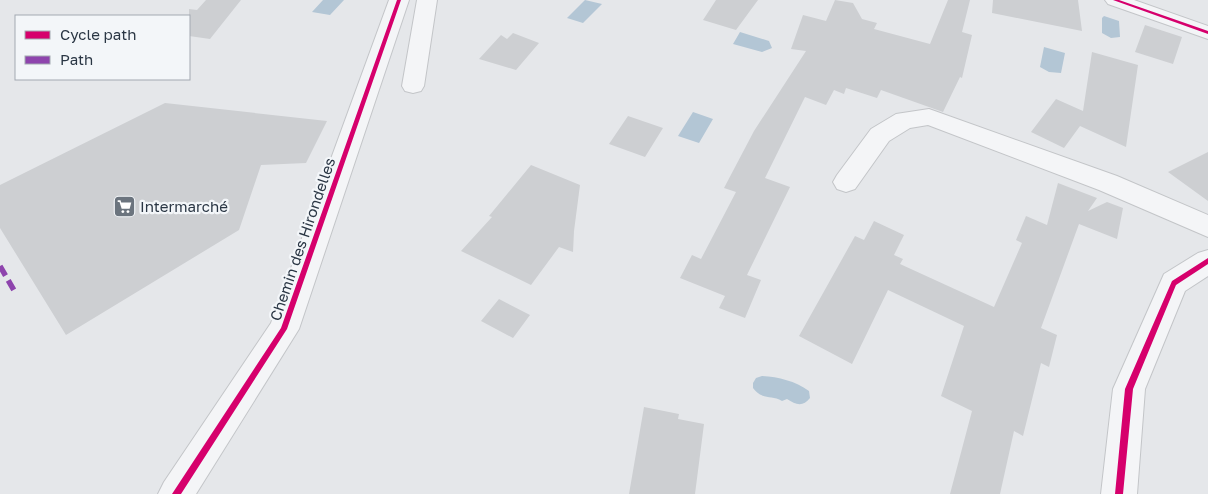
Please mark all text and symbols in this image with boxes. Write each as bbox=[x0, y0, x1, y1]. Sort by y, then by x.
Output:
legend bbox=[15, 15, 190, 80]
text: Cycle path bbox=[60, 25, 136, 43]
text: Path bbox=[60, 50, 93, 68]
street label: Chemin des Hirondelles bbox=[266, 155, 338, 323]
supermarket icon: Intermarché bbox=[112, 194, 136, 218]
place label: Intermarché bbox=[140, 197, 228, 215]

